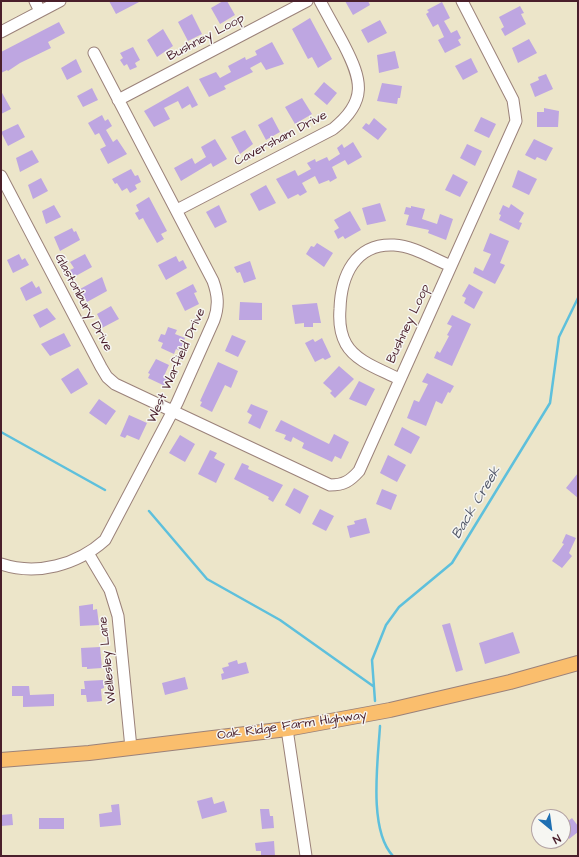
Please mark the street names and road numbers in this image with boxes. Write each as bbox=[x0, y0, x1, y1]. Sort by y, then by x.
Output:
street label: Bushney Loop bbox=[165, 11, 247, 65]
street label: Caversham Drive bbox=[232, 108, 330, 170]
street label: Glastonbury Drive bbox=[51, 252, 115, 354]
street label: Bushney Loop bbox=[384, 282, 434, 366]
street label: West Warfield Drive bbox=[145, 306, 209, 426]
street label: Wellesley Lane bbox=[96, 616, 120, 704]
street label: Oak Ridge Farm Highway bbox=[216, 708, 368, 744]

